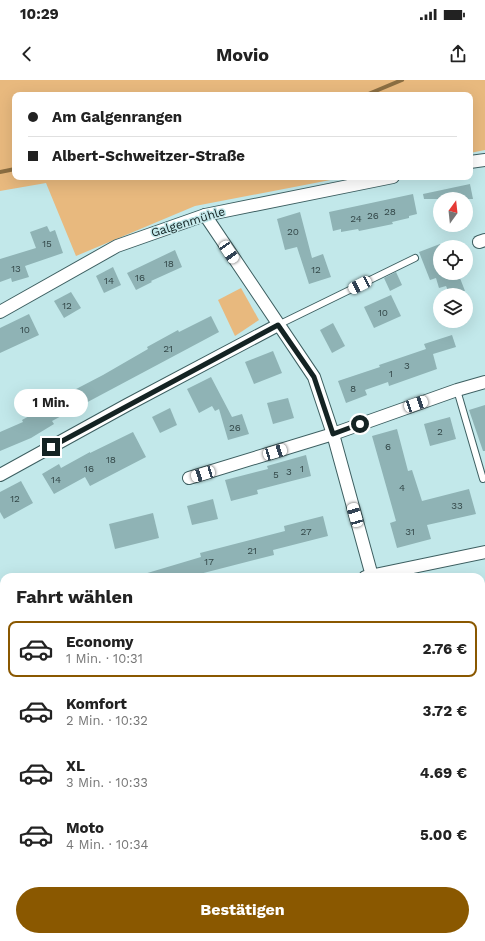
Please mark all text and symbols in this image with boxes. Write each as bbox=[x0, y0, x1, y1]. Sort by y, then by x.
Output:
text: 10:29 bbox=[20, 5, 59, 23]
icon: back bbox=[16, 43, 38, 65]
icon: share bbox=[447, 43, 469, 65]
text: Movio bbox=[216, 44, 269, 65]
text: Am Galgenrangen bbox=[52, 108, 182, 126]
text: Albert-Schweitzer-Straße bbox=[52, 147, 245, 165]
north arrow bbox=[433, 192, 473, 232]
map controls bbox=[433, 192, 473, 328]
street label: Galgenmühle bbox=[149, 204, 227, 240]
house number: 28 bbox=[384, 206, 396, 217]
house number: 26 bbox=[367, 210, 379, 221]
house number: 24 bbox=[350, 213, 362, 224]
house number: 20 bbox=[287, 226, 299, 237]
house number: 15 bbox=[42, 238, 52, 249]
car bbox=[217, 239, 241, 265]
button: locate bbox=[433, 240, 473, 280]
house number: 18 bbox=[164, 258, 174, 269]
house number: 13 bbox=[11, 263, 21, 274]
house number: 12 bbox=[311, 264, 321, 275]
house number: 16 bbox=[135, 272, 145, 283]
car bbox=[347, 274, 373, 296]
house number: 14 bbox=[104, 275, 114, 286]
button: layers bbox=[433, 288, 473, 328]
house number: 12 bbox=[62, 300, 72, 311]
house number: 10 bbox=[378, 307, 388, 318]
house number: 10 bbox=[20, 324, 30, 335]
house number: 21 bbox=[163, 343, 173, 354]
house number: 3 bbox=[404, 360, 410, 371]
house number: 1 bbox=[389, 368, 393, 379]
house number: 8 bbox=[350, 383, 356, 394]
callout: 1 Min. bbox=[14, 389, 88, 417]
car bbox=[403, 394, 429, 414]
text: 1 Min. bbox=[33, 395, 69, 410]
route start bbox=[351, 415, 369, 433]
house number: 26 bbox=[229, 422, 241, 433]
house number: 2 bbox=[437, 426, 443, 437]
route end bbox=[42, 438, 60, 456]
house number: 6 bbox=[385, 441, 391, 452]
car bbox=[262, 443, 288, 461]
house number: 18 bbox=[106, 454, 116, 465]
house number: 16 bbox=[84, 463, 94, 474]
house number: 1 bbox=[300, 463, 304, 474]
car bbox=[190, 465, 216, 483]
house number: 3 bbox=[286, 466, 292, 477]
house number: 5 bbox=[273, 469, 279, 480]
house number: 14 bbox=[51, 474, 61, 485]
house number: 4 bbox=[399, 482, 405, 493]
house number: 12 bbox=[10, 493, 20, 504]
house number: 33 bbox=[451, 500, 463, 511]
car bbox=[346, 502, 364, 528]
house number: 27 bbox=[300, 526, 312, 537]
house number: 31 bbox=[405, 526, 415, 537]
house number: 21 bbox=[247, 545, 257, 556]
house number: 17 bbox=[204, 556, 214, 567]
text: Fahrt wählen bbox=[16, 586, 133, 607]
icon: car bbox=[18, 631, 54, 667]
text: Economy bbox=[66, 633, 133, 651]
text: 2.76 € bbox=[423, 640, 467, 658]
text: 1 Min. · 10:31 bbox=[66, 651, 143, 666]
icon: car bbox=[18, 693, 54, 729]
text: Komfort bbox=[66, 695, 127, 713]
text: 3.72 € bbox=[423, 702, 467, 720]
text: 2 Min. · 10:32 bbox=[66, 713, 148, 728]
icon: car bbox=[18, 755, 54, 791]
text: XL bbox=[66, 757, 85, 775]
text: 4.69 € bbox=[420, 764, 467, 782]
text: 3 Min. · 10:33 bbox=[66, 775, 148, 790]
icon: car bbox=[18, 817, 54, 853]
text: Moto bbox=[66, 819, 104, 837]
text: 5.00 € bbox=[420, 826, 467, 844]
text: 4 Min. · 10:34 bbox=[66, 837, 149, 852]
button: Bestätigen bbox=[16, 887, 469, 933]

